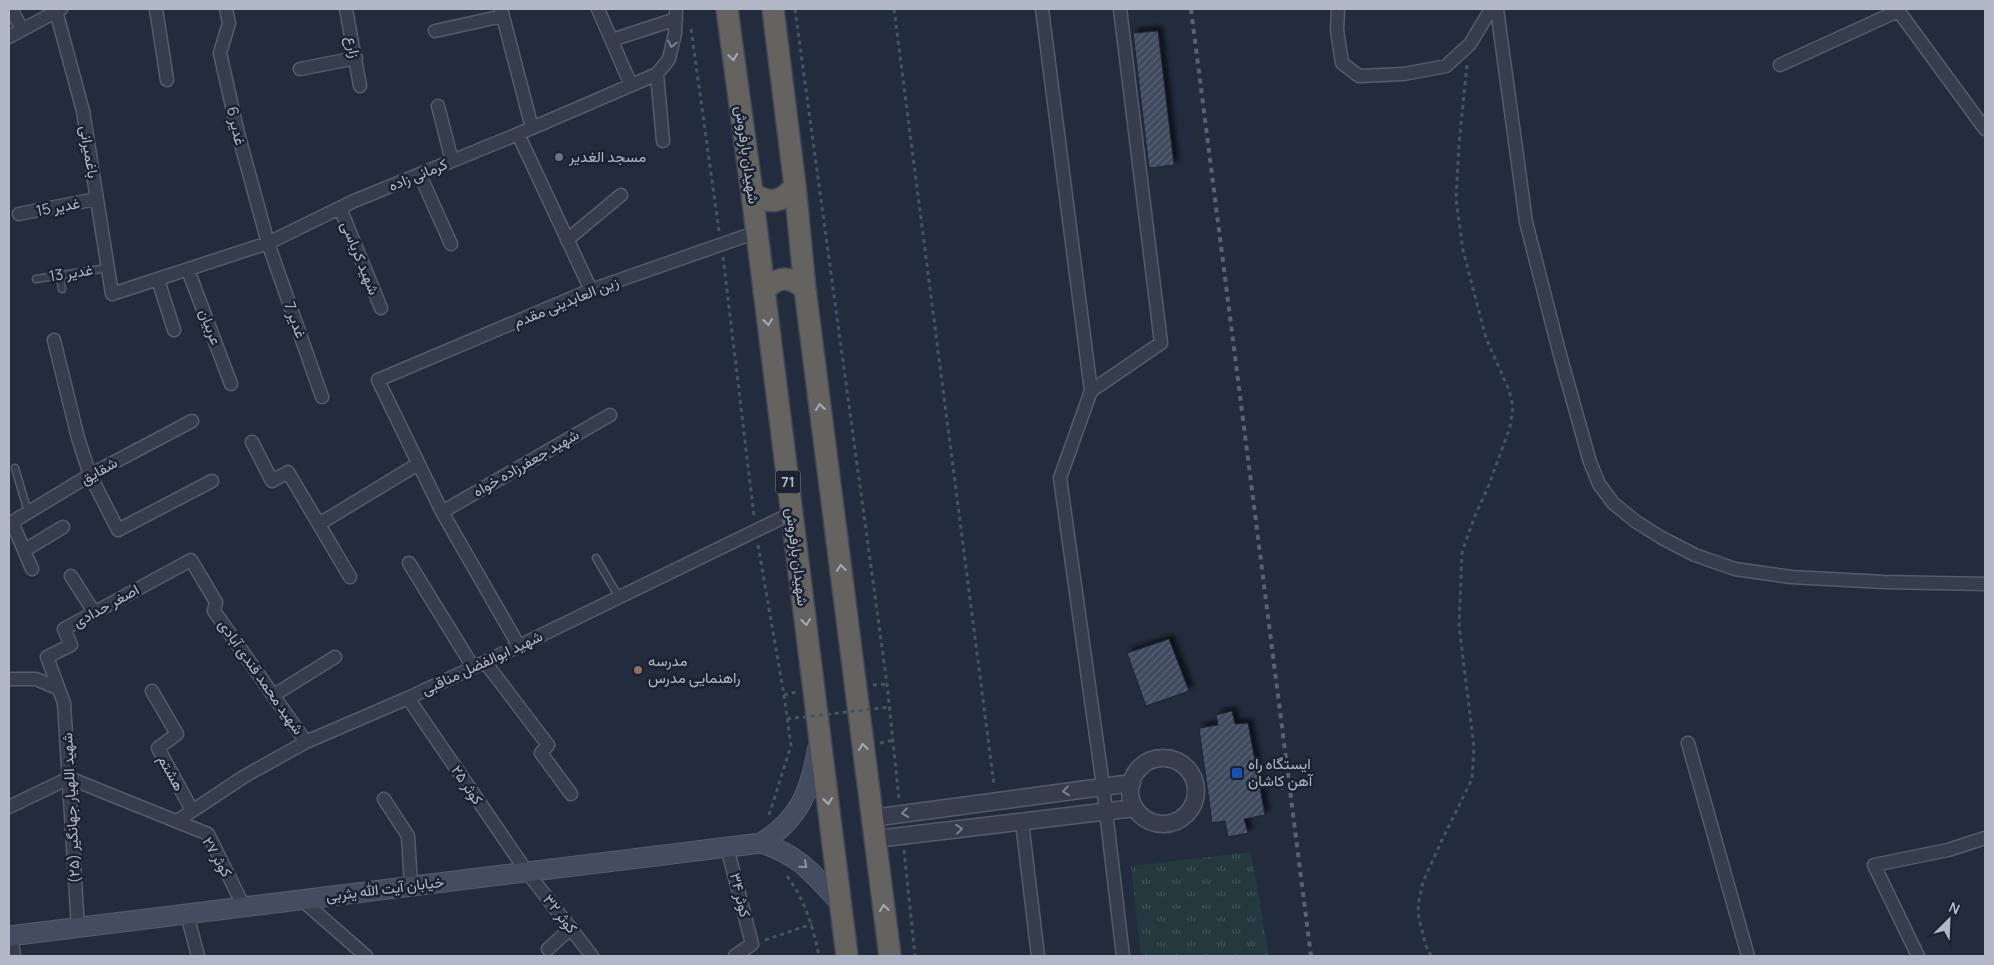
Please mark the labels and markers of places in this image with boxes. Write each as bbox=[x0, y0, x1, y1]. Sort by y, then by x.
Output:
place label: مسجد الغدیر bbox=[568, 146, 646, 167]
marker: مسجد الغدیر bbox=[553, 151, 565, 163]
place label: مدرسه راهنمایی مدرس bbox=[648, 650, 741, 688]
marker: مدرسه راهنمایی مدرس bbox=[632, 664, 644, 676]
place label: ایستگاه راه آهن کاشان bbox=[1248, 753, 1314, 791]
marker: ایستگاه راه آهن کاشان bbox=[1230, 766, 1244, 780]

